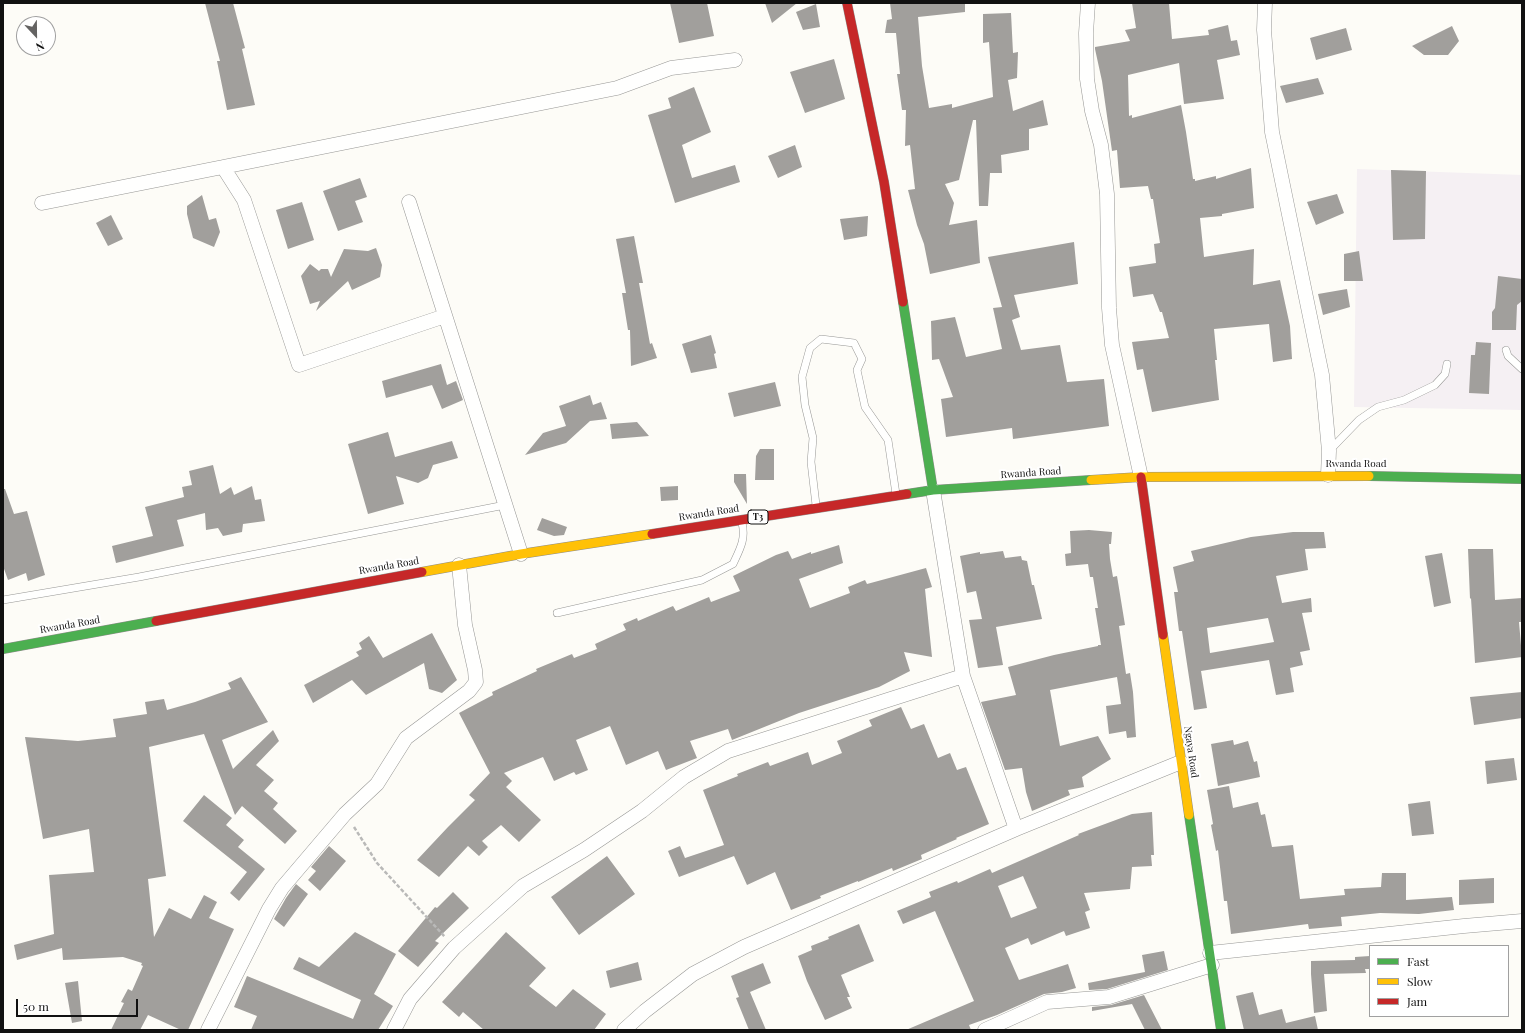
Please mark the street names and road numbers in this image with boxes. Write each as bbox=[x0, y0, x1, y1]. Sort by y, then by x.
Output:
street label: Rwanda Road bbox=[1326, 458, 1386, 470]
street label: Rwanda Road bbox=[1000, 465, 1062, 481]
street label: Rwanda Road bbox=[678, 502, 740, 524]
road number: T3 bbox=[748, 510, 768, 524]
street label: Rwanda Road bbox=[358, 555, 420, 577]
street label: Rwanda Road bbox=[39, 614, 101, 636]
street label: Ngaya Road bbox=[1181, 725, 1201, 779]

